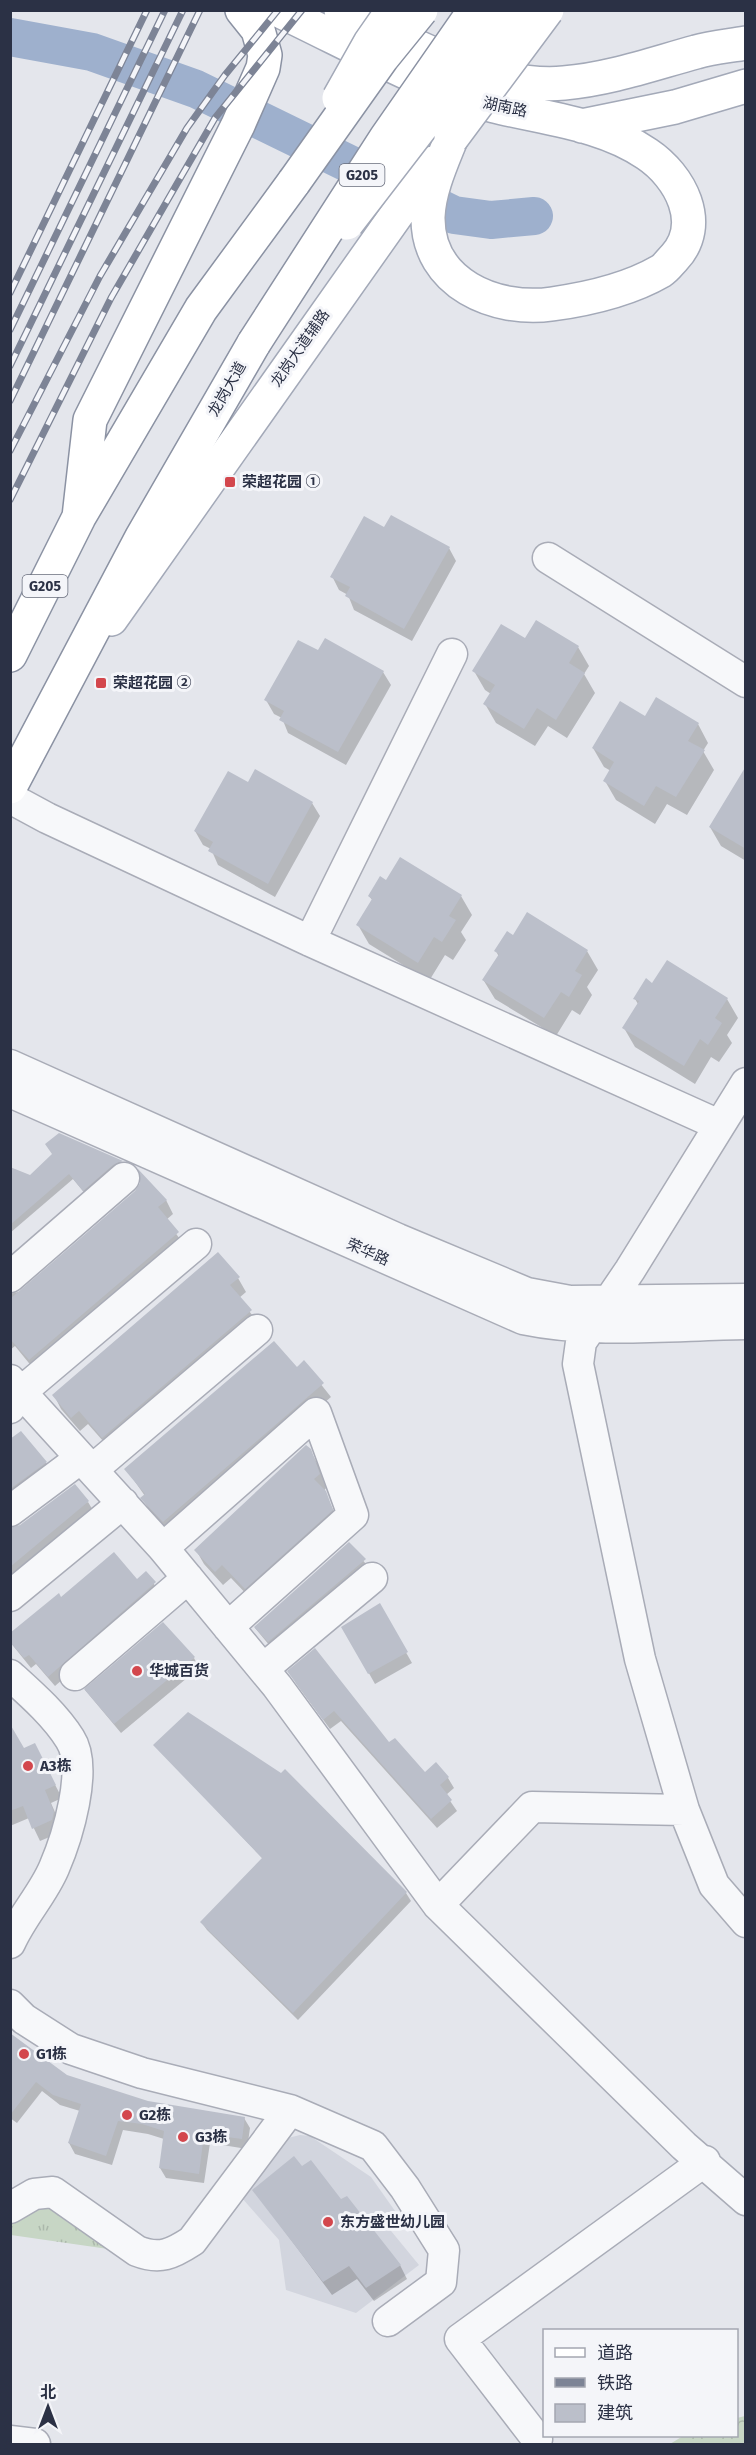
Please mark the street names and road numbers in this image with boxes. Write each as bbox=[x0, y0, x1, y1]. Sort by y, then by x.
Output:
street label: 湖南路 bbox=[481, 94, 529, 120]
road number: G205 bbox=[340, 164, 385, 186]
street label: 龙岗大道辅路 bbox=[267, 306, 333, 390]
street label: 龙岗大道 bbox=[204, 359, 250, 419]
road number: G205 bbox=[22, 575, 68, 597]
street label: 荣华路 bbox=[344, 1235, 392, 1269]

